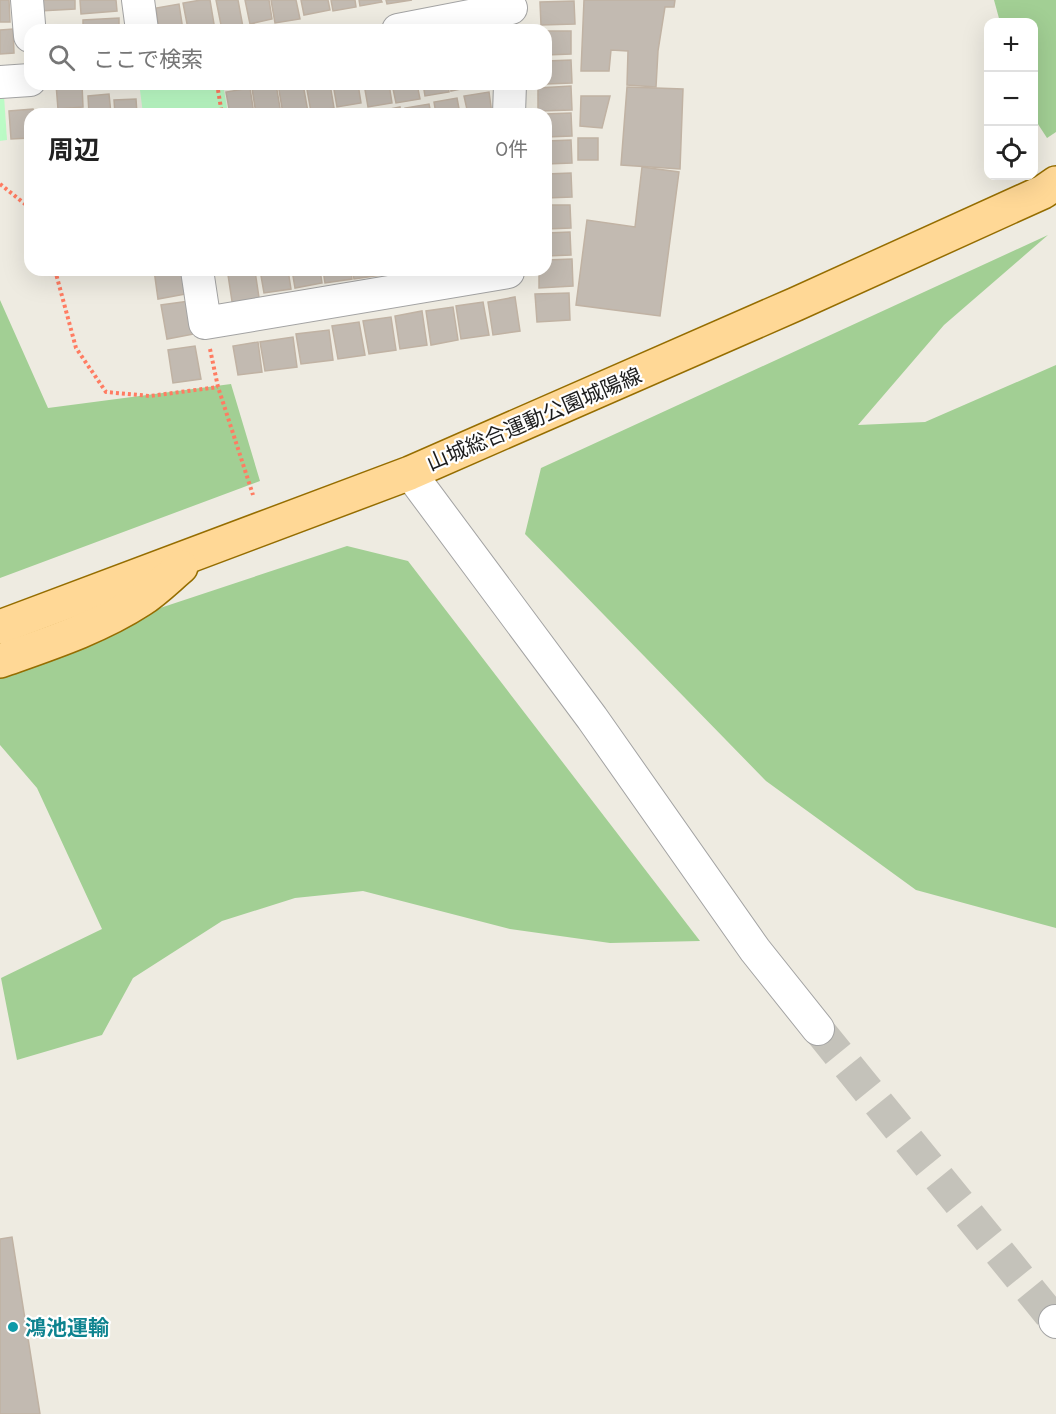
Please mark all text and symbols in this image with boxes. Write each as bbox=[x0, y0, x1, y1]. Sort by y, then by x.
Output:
map controls bbox=[984, 18, 1038, 180]
button: + bbox=[984, 18, 1038, 72]
search box bbox=[24, 24, 552, 90]
icon: search bbox=[45, 41, 78, 74]
text: ここで検索 bbox=[93, 46, 203, 73]
button: − bbox=[984, 72, 1038, 126]
button: locate bbox=[984, 126, 1038, 180]
text: 周辺 bbox=[48, 134, 100, 166]
text: 0件 bbox=[495, 137, 528, 161]
street label: 山城総合運動公園城陽線 bbox=[423, 362, 645, 476]
place label: 鴻池運輸 bbox=[25, 1315, 109, 1340]
marker: 鴻池運輸 bbox=[6, 1320, 20, 1334]

